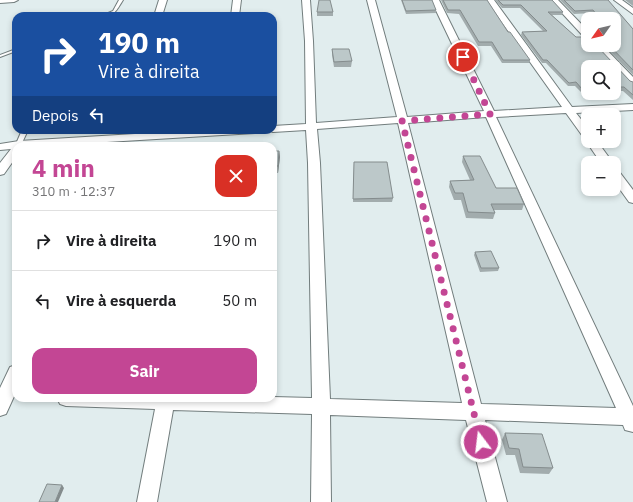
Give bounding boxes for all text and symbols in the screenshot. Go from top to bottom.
north arrow [581,12,621,52]
map controls [581,12,621,196]
text: 190 m [98,24,180,61]
icon: right [32,28,84,80]
pin [446,40,480,74]
icon: arrive [452,46,474,68]
text: Vire à direita [98,60,200,83]
button: search [581,60,621,100]
icon: left [86,104,108,126]
text: Depois [32,106,78,125]
button: + [581,108,621,148]
text: 4 min [32,152,95,184]
button: close [215,155,257,197]
button: − [581,156,621,196]
text: 310 m · 12:37 [32,183,115,200]
icon: right [32,230,54,252]
text: Vire à direita [66,231,156,250]
text: 190 m [213,231,257,250]
icon: left [32,290,54,312]
text: Vire à esquerda [66,291,176,310]
text: 50 m [222,291,257,310]
button: Sair [32,348,257,394]
position arrow [460,421,502,463]

